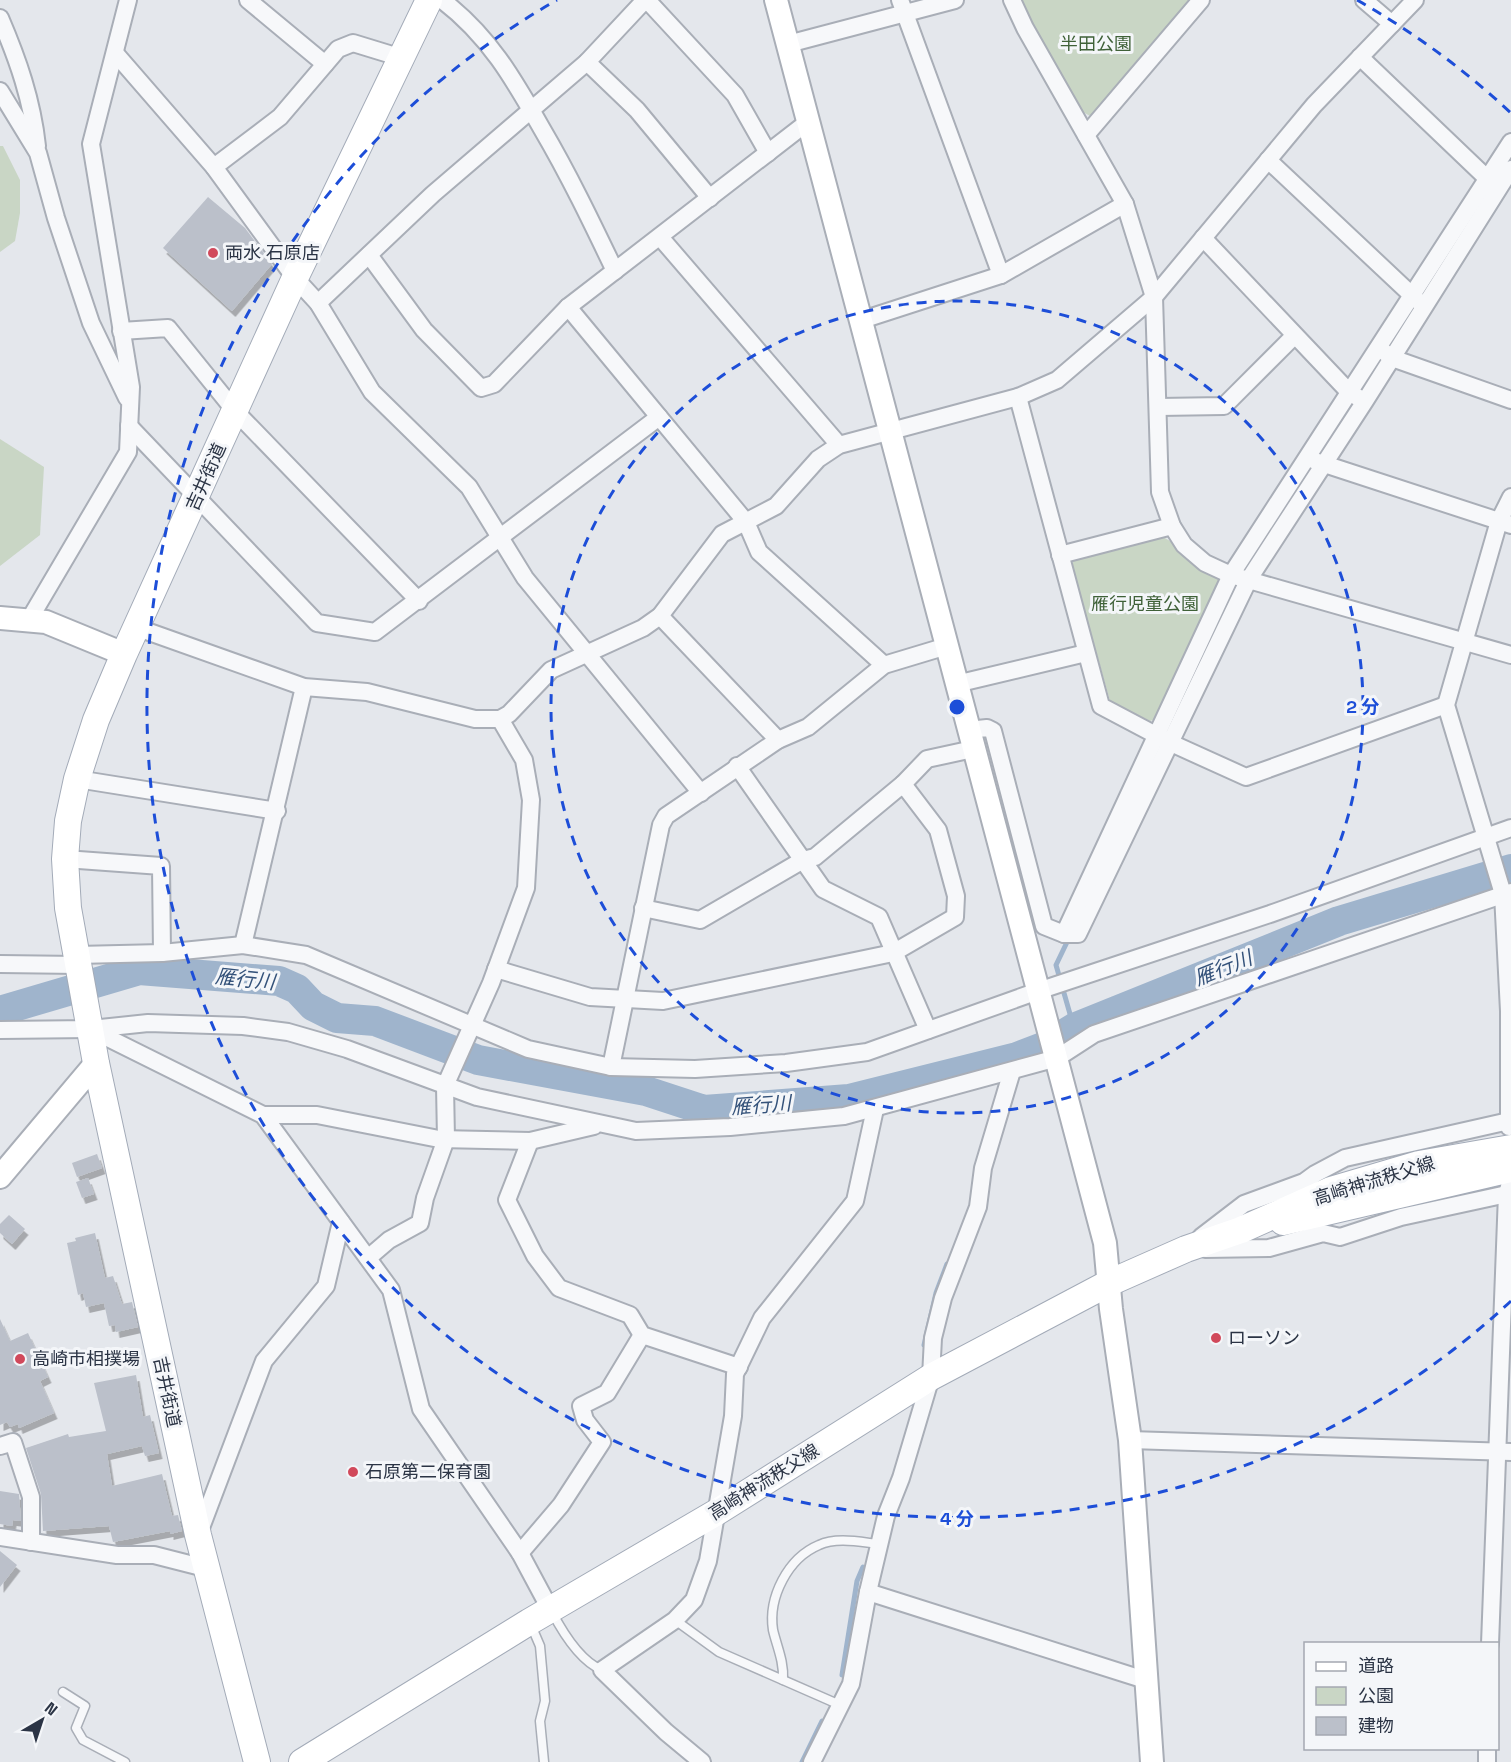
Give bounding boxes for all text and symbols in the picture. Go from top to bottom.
park label: 半田公園 [1060,32,1132,55]
place label: 両水 石原店 [225,241,320,264]
marker: 両水 石原店 [206,246,220,260]
street label: 吉井街道 [180,439,231,514]
park label: 雁行児童公園 [1091,592,1199,615]
text: 2 分 [1346,695,1380,718]
centre of rings [947,697,967,717]
water label: 雁行川 [1190,944,1258,991]
water label: 雁行川 [214,963,278,995]
water label: 雁行川 [730,1090,794,1120]
street label: 高崎神流秩父線 [1310,1151,1437,1210]
place label: ローソン [1228,1326,1300,1349]
marker: ローソン [1209,1331,1223,1345]
place label: 高崎市相撲場 [32,1347,140,1370]
marker: 高崎市相撲場 [13,1352,27,1366]
street label: 吉井街道 [149,1354,186,1430]
street label: 高崎神流秩父線 [704,1438,823,1525]
place label: 石原第二保育園 [365,1460,491,1483]
marker: 石原第二保育園 [346,1465,360,1479]
text: 4 分 [940,1507,974,1530]
legend [1304,1642,1499,1750]
text: 道路 [1358,1654,1394,1677]
text: 公園 [1358,1684,1394,1707]
north arrow [12,1690,72,1750]
text: N [40,1697,62,1720]
text: 建物 [1358,1714,1394,1737]

